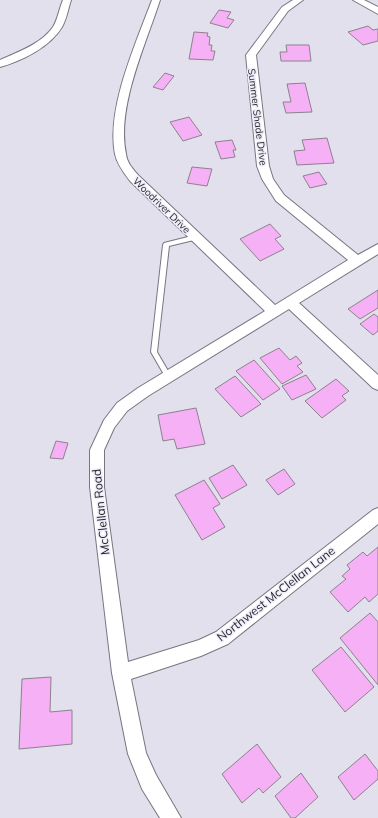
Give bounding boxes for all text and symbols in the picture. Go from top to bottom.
street label: Summer Shade Drive [245,68,270,166]
street label: Woodriver Drive [130,175,193,236]
street label: McClellan Road [89,468,112,556]
street label: Northwest McClellan Lane [214,543,338,644]

